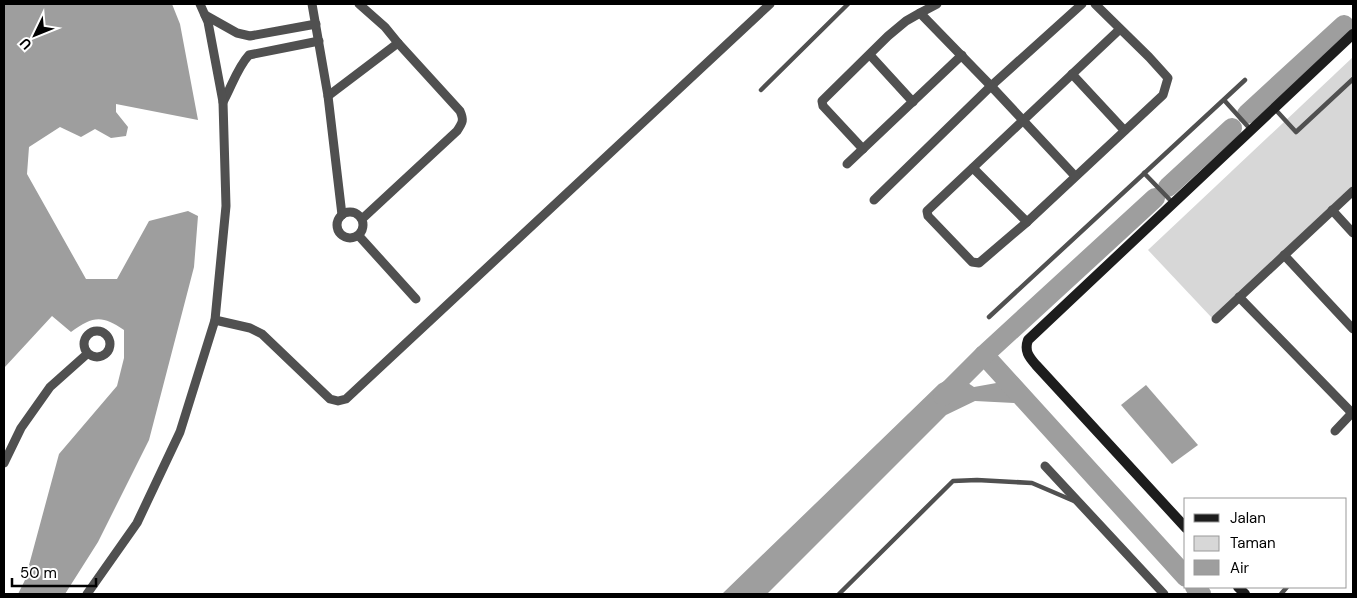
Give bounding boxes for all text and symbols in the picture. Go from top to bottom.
north arrow [10,10,60,60]
text: U [16,34,35,54]
legend [1184,498,1347,588]
text: Jalan [1230,508,1266,528]
text: Taman [1230,533,1276,553]
scale bar [12,556,96,588]
text: Air [1230,558,1250,578]
text: 50 m [20,563,57,583]

